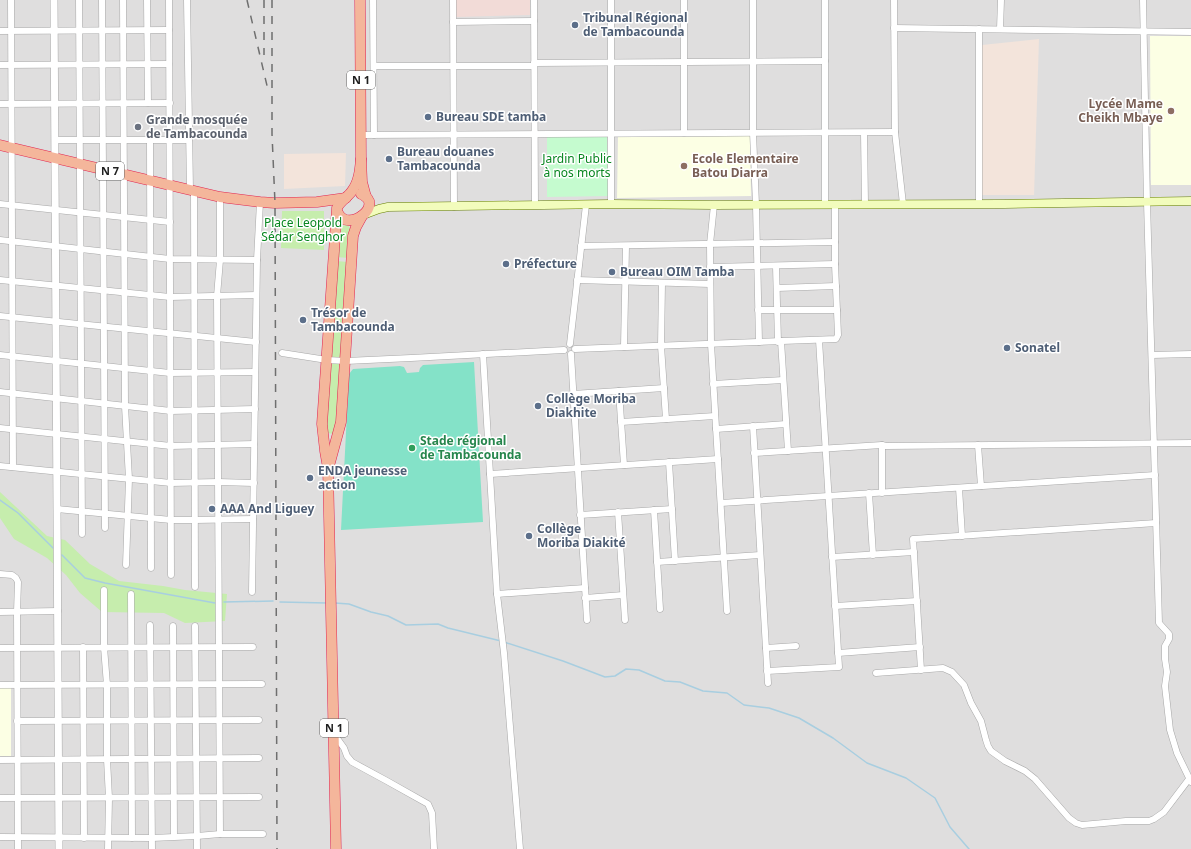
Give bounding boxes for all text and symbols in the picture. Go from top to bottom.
place label: Tribunal Régional de Tambacounda [583,9,688,40]
marker: Tribunal Régional de Tambacounda [570,20,580,30]
road number: N 1 [347,71,375,89]
place label: Lycée Mame Cheikh Mbaye [1078,95,1163,126]
marker: Lycée Mame Cheikh Mbaye [1166,106,1176,116]
place label: Bureau SDE tamba [436,108,546,125]
place label: Grande mosquée de Tambacounda [146,111,248,142]
marker: Bureau SDE tamba [423,112,433,122]
marker: Grande mosquée de Tambacounda [133,122,143,132]
place label: Bureau douanes Tambacounda [397,143,494,174]
park label: Jardin Public à nos morts [541,150,612,181]
place label: Ecole Elementaire Batou Diarra [692,150,799,181]
marker: Bureau douanes Tambacounda [384,154,394,164]
marker: Ecole Elementaire Batou Diarra [679,161,689,171]
road number: N 7 [96,162,124,180]
park label: Place Leopold Sédar Senghor [261,214,345,245]
place label: Préfecture [514,255,577,272]
marker: Préfecture [501,259,511,269]
place label: Bureau OIM Tamba [620,263,734,280]
marker: Bureau OIM Tamba [607,267,617,277]
place label: Trésor de Tambacounda [311,304,395,335]
marker: Trésor de Tambacounda [298,315,308,325]
place label: Sonatel [1015,339,1060,356]
marker: Sonatel [1002,343,1012,353]
place label: Collège Moriba Diakhite [546,390,636,421]
marker: Collège Moriba Diakhite [533,401,543,411]
place label: Stade régional de Tambacounda [420,432,522,463]
marker: Stade régional de Tambacounda [407,443,417,453]
place label: ENDA jeunesse action [318,462,407,493]
marker: ENDA jeunesse action [305,473,315,483]
place label: AAA And Liguey [220,500,314,517]
marker: AAA And Liguey [207,504,217,514]
place label: Collège Moriba Diakité [537,520,626,551]
marker: Collège Moriba Diakité [524,531,534,541]
road number: N 1 [320,719,348,737]

